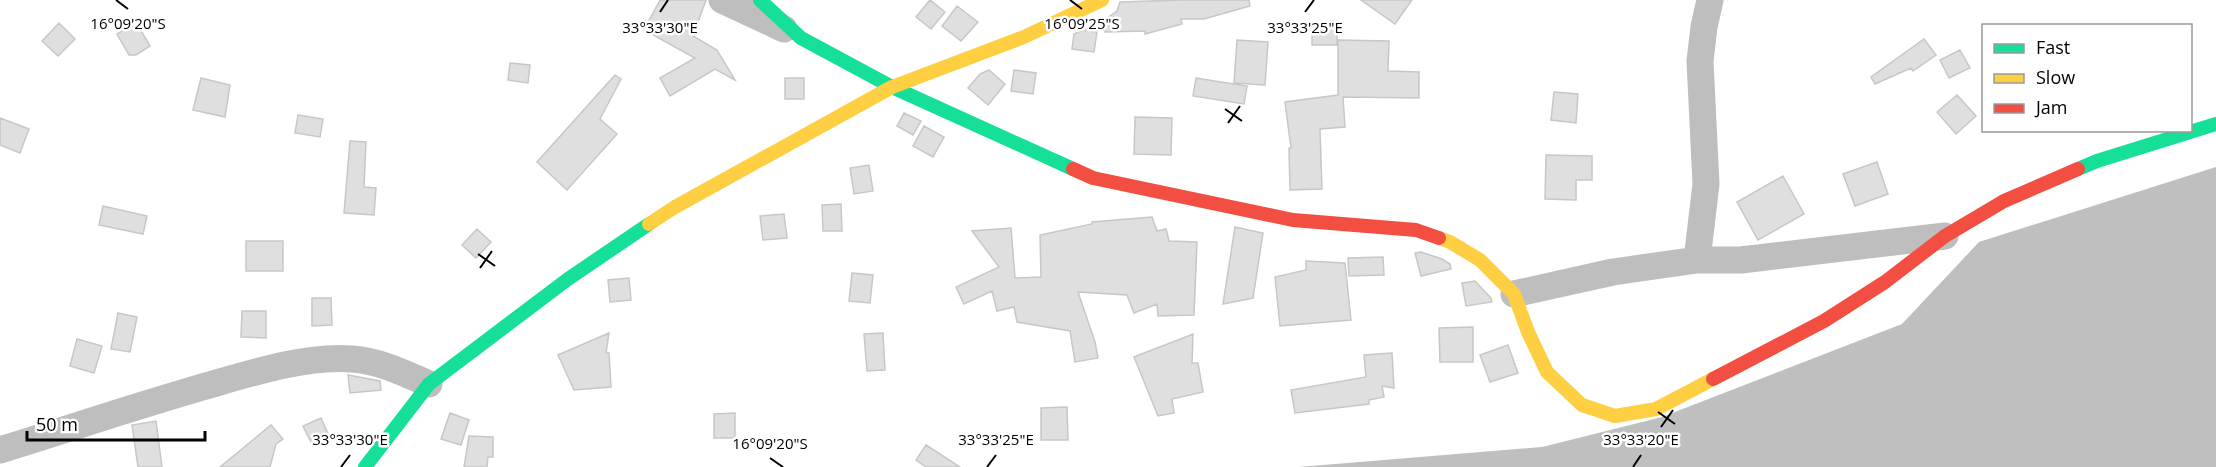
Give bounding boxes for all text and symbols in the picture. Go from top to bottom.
text: 16°09'20"S [90,13,166,33]
text: 16°09'25"S [1044,13,1120,33]
text: 33°33'30"E [622,17,698,37]
text: 33°33'25"E [1267,17,1343,37]
legend [1982,24,2192,132]
text: Fast [2036,35,2070,59]
text: Slow [2036,65,2075,89]
text: Jam [2034,95,2068,119]
scale bar [27,404,206,442]
text: 50 m [36,412,78,436]
text: 33°33'30"E [312,429,388,449]
text: 33°33'25"E [958,429,1034,449]
text: 33°33'20"E [1603,429,1679,449]
text: 16°09'20"S [732,433,808,453]

